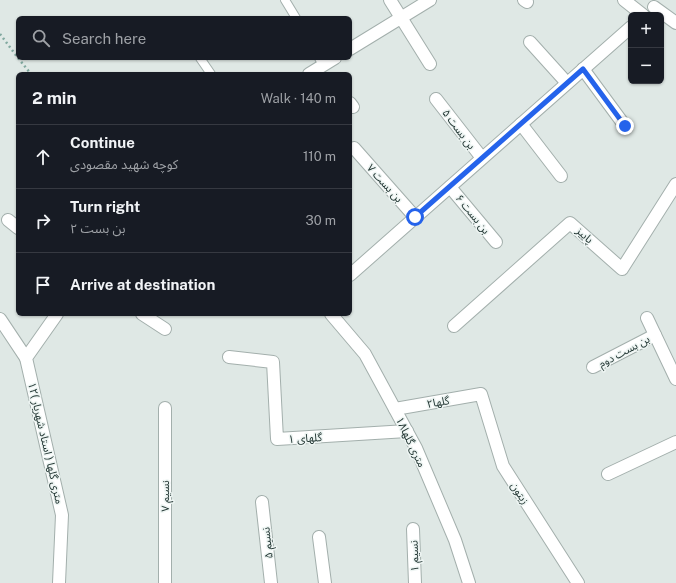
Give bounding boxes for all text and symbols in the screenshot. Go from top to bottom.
map controls [628,12,664,84]
button: + [628,12,664,48]
search box [16,16,352,60]
icon: search [30,27,52,49]
text: Search here [62,30,146,47]
button: − [628,48,664,84]
text: 2 min [32,88,77,108]
text: Walk · 140 m [261,91,336,106]
street label: بن بست ۵ [439,107,478,152]
route end [616,117,634,135]
text: Continue [70,134,135,151]
icon: ahead [32,146,54,168]
text: 110 m [303,149,336,164]
text: کوچه شهید مقصودی [70,157,178,172]
street label: بن بست ۷ [364,162,405,205]
street label: بن بست ۶ [453,192,492,237]
text: Turn right [70,198,140,215]
route start [406,208,424,226]
icon: right [32,210,54,232]
text: 30 m [306,213,336,228]
text: بن بست ۲ [70,221,126,236]
street label: پاییز [572,224,596,247]
icon: arrive [32,274,54,296]
text: Arrive at destination [70,276,215,293]
street label: بن بست دوم [596,333,653,371]
street label: ۱۲متری گلها ( استاد شهریار ) [25,381,66,505]
street label: گلها۲ [426,394,451,410]
street label: ۱۸متری گلها [393,415,428,470]
street label: گلهای ۱ [288,431,323,446]
street label: نسیم ۷ [159,480,174,512]
street label: زیتون [508,480,532,507]
street label: نسیم ۵ [259,526,278,559]
street label: نسیم ۱ [407,540,424,572]

